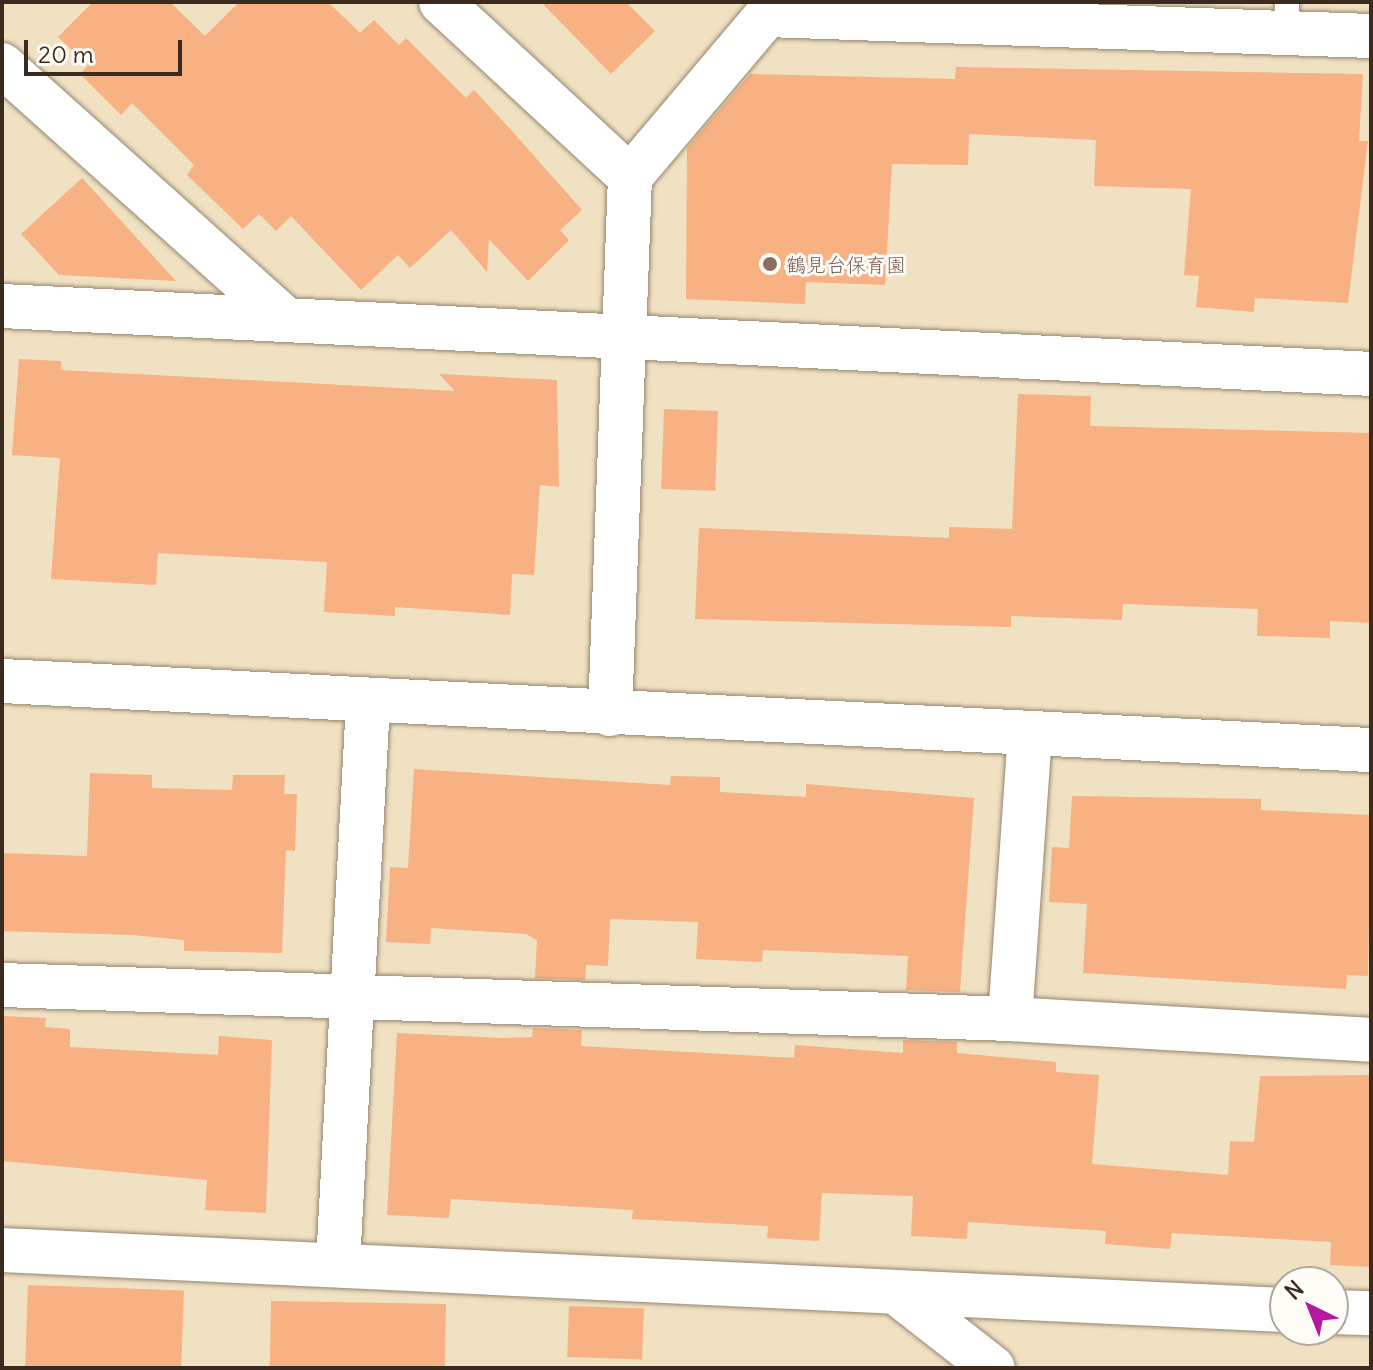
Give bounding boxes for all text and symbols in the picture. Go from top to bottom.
scale bar [28,24,186,74]
text: 20 m [38,39,94,69]
place label: 鶴見台保育園 [786,252,906,276]
marker: 鶴見台保育園 [761,255,779,273]
north arrow [1269,1266,1349,1346]
text: N [1279,1274,1309,1305]

